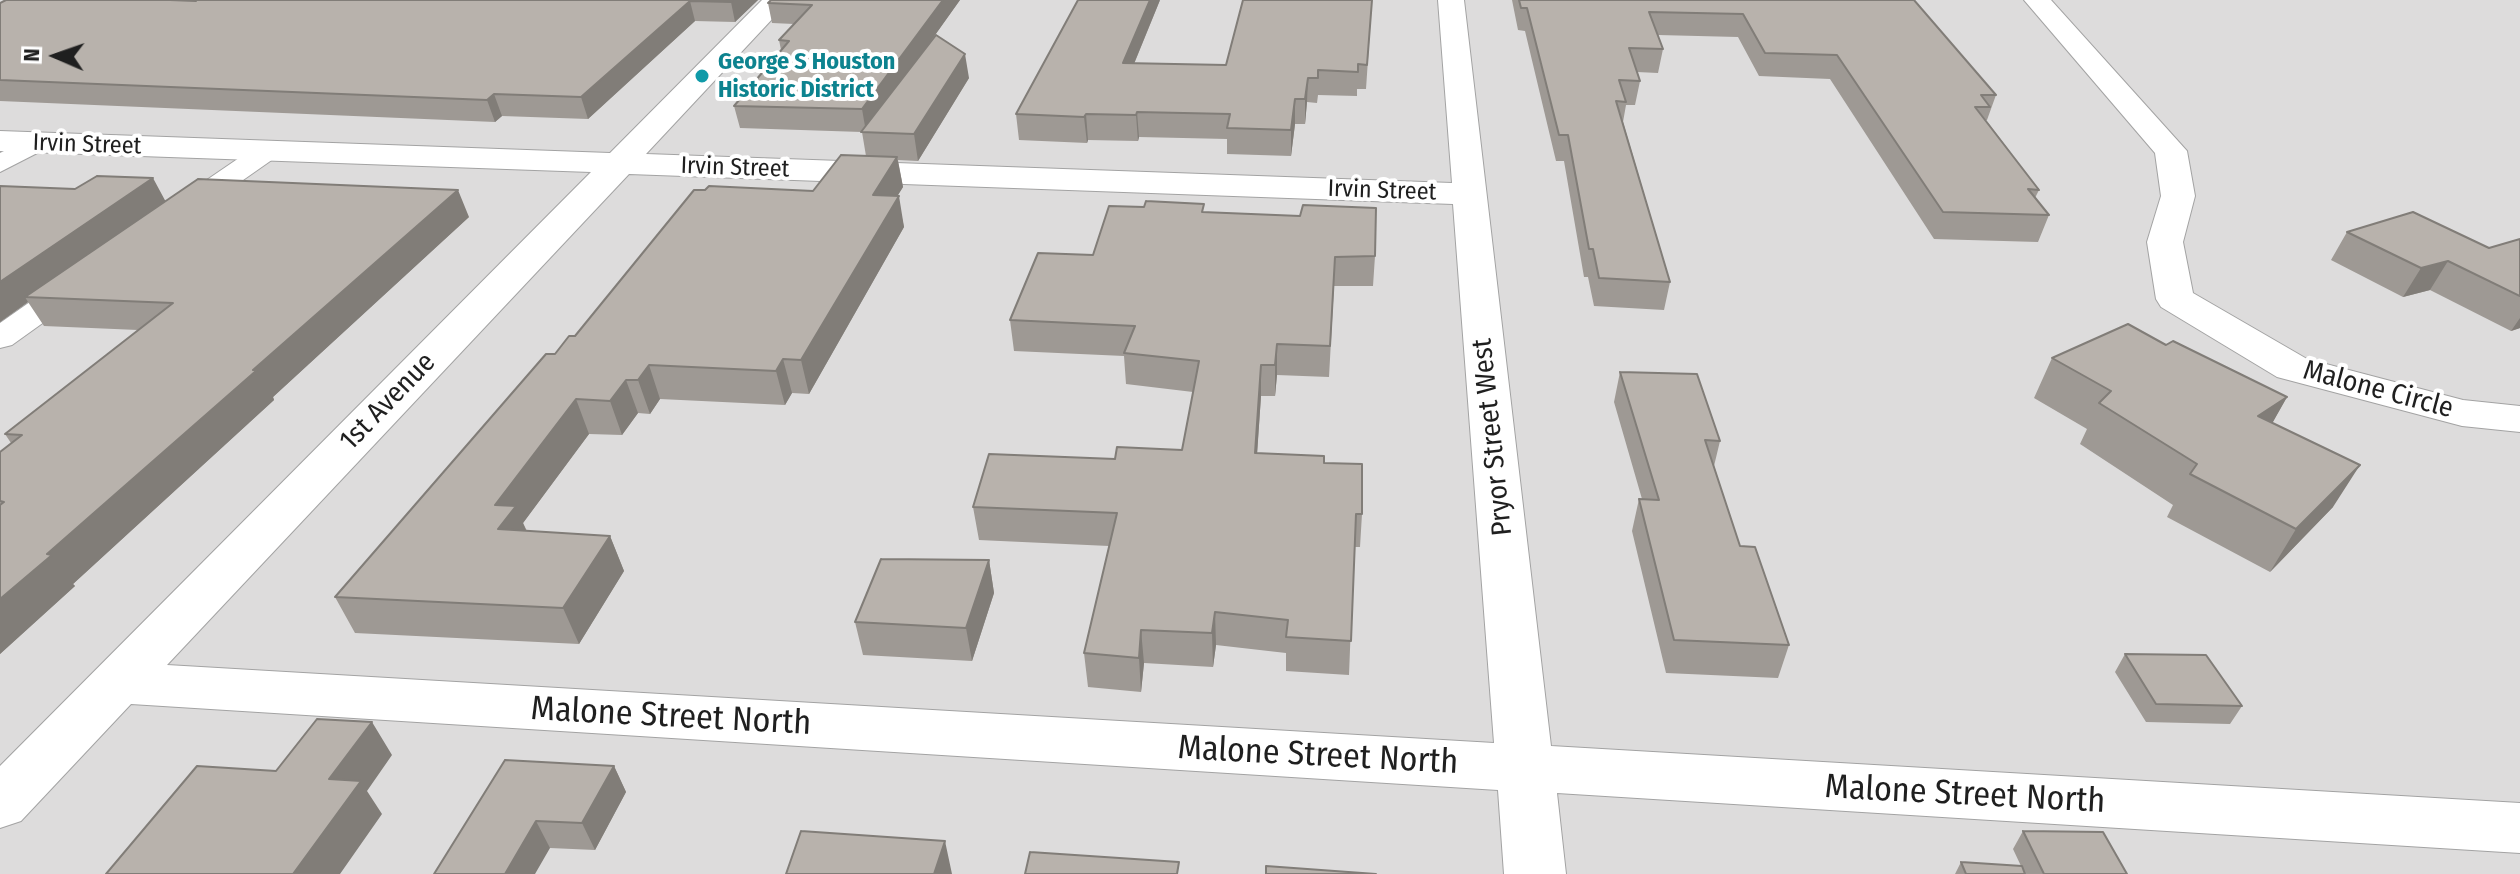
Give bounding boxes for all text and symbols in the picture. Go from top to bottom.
north arrow [16,16,96,96]
text: N [18,48,45,62]
place label: George S Houston Historic District [718,48,895,104]
marker: George S Houston Historic District [693,67,711,85]
street label: Irvin Street [32,129,142,161]
street label: Irvin Street [680,152,790,184]
street label: Irvin Street [1327,175,1437,207]
street label: Pryor Street West [1466,337,1520,537]
street label: 1st Avenue [333,346,443,458]
street label: Malone Circle [2299,354,2457,426]
street label: Malone Street North [530,689,812,745]
street label: Malone Street North [1177,728,1459,784]
street label: Malone Street North [1824,767,2106,823]

